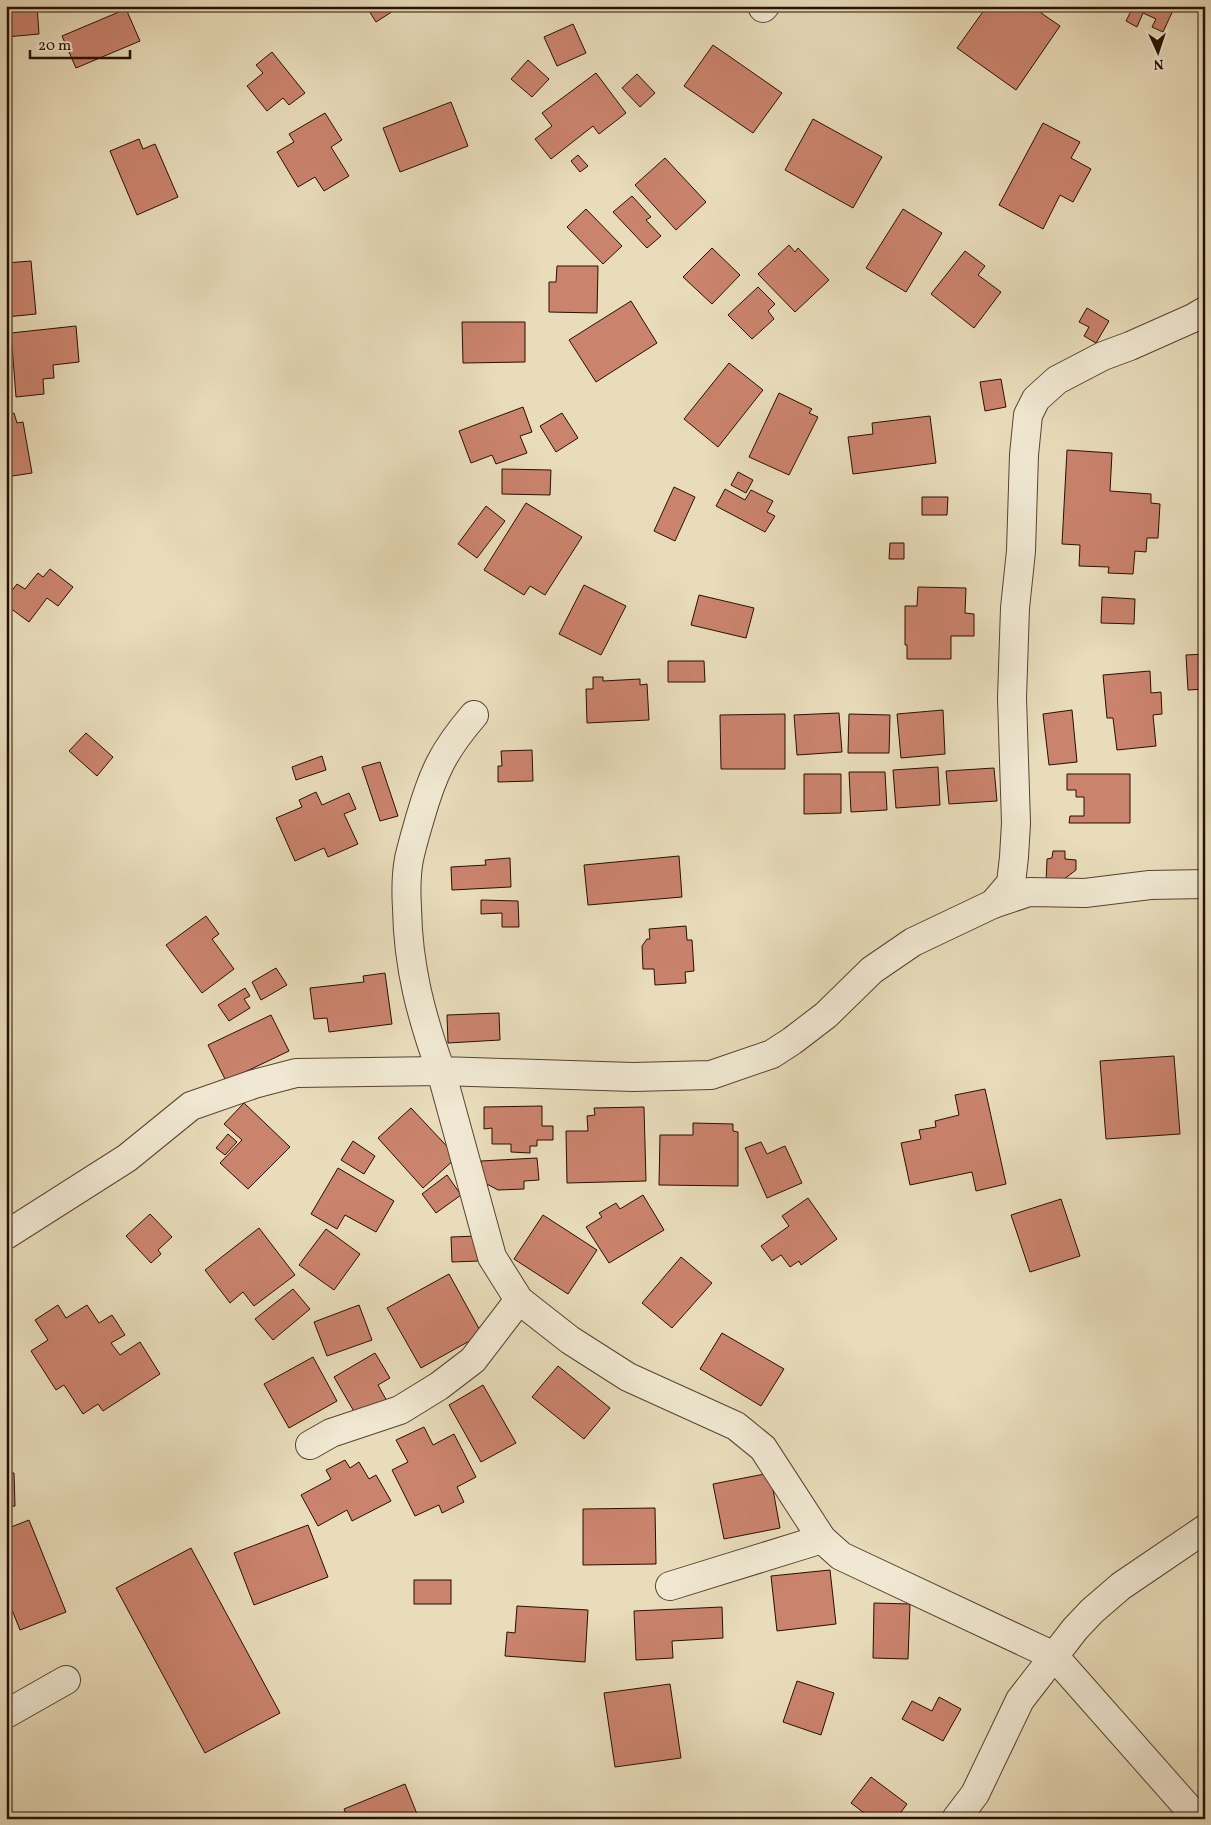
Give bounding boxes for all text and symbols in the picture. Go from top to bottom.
scale bar [30,28,130,60]
north arrow [1134,28,1184,78]
text: 20 m [38,36,71,57]
text: N [1153,54,1164,73]

